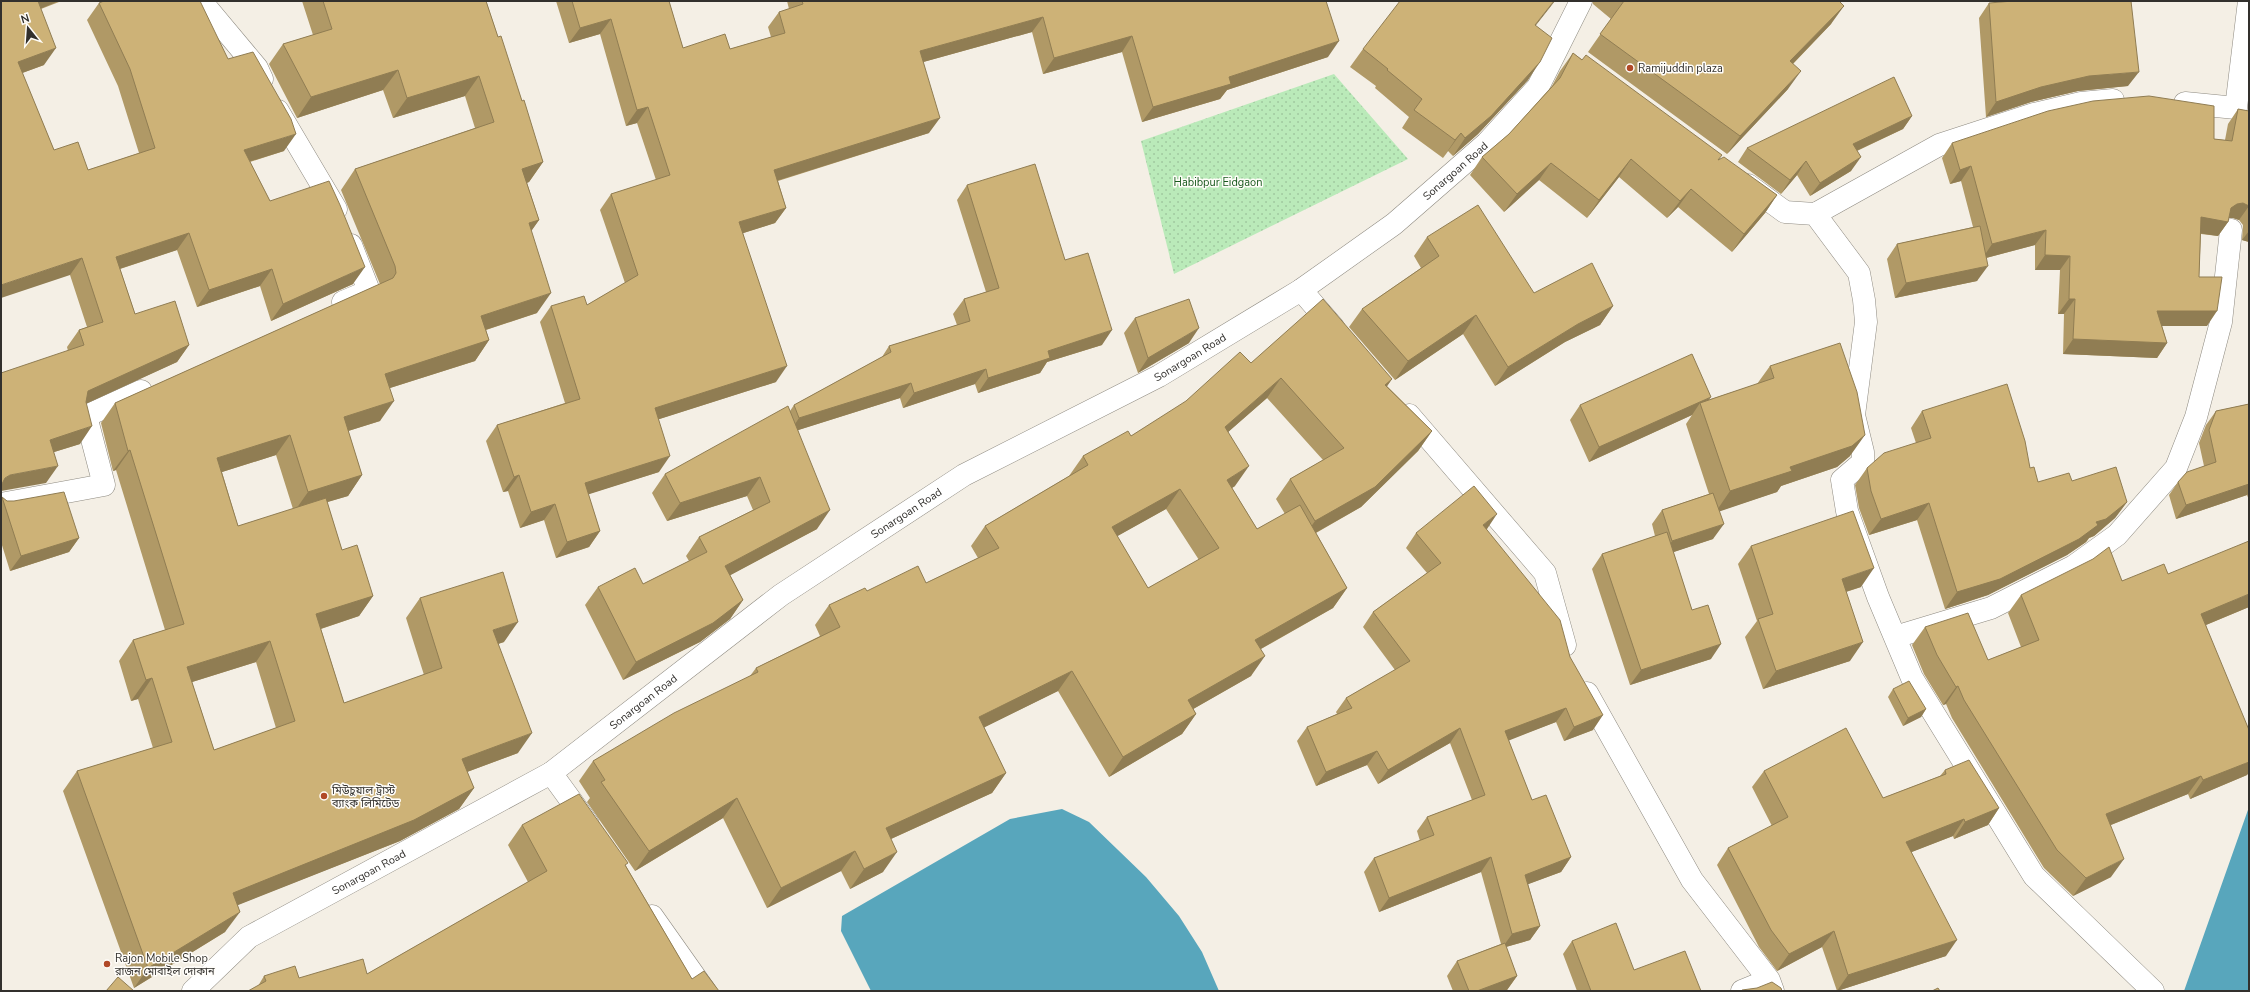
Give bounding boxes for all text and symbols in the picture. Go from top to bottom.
north arrow [8,8,48,48]
text: N [19,11,31,27]
place label: Ramijuddin plaza [1638,61,1723,76]
marker: Ramijuddin plaza [1625,63,1635,73]
street label: Sonargoan Road [1419,138,1491,203]
park label: Habibpur Eidgaon [1174,175,1262,190]
street label: Sonargoan Road [1151,330,1229,385]
street label: Sonargoan Road [868,484,945,542]
street label: Sonargoan Road [606,671,680,733]
place label: মিউচুয়াল ট্রাস্ট ব্যাংক লিমিটেড [331,783,400,811]
marker: মিউচুয়াল ট্রাস্ট ব্যাংক লিমিটেড [319,791,329,801]
street label: Sonargoan Road [329,846,408,898]
place label: Rajon Mobile Shop রাজন মোবাইল দোকান [114,951,215,979]
marker: Rajon Mobile Shop রাজন মোবাইল দোকান [102,959,112,969]

